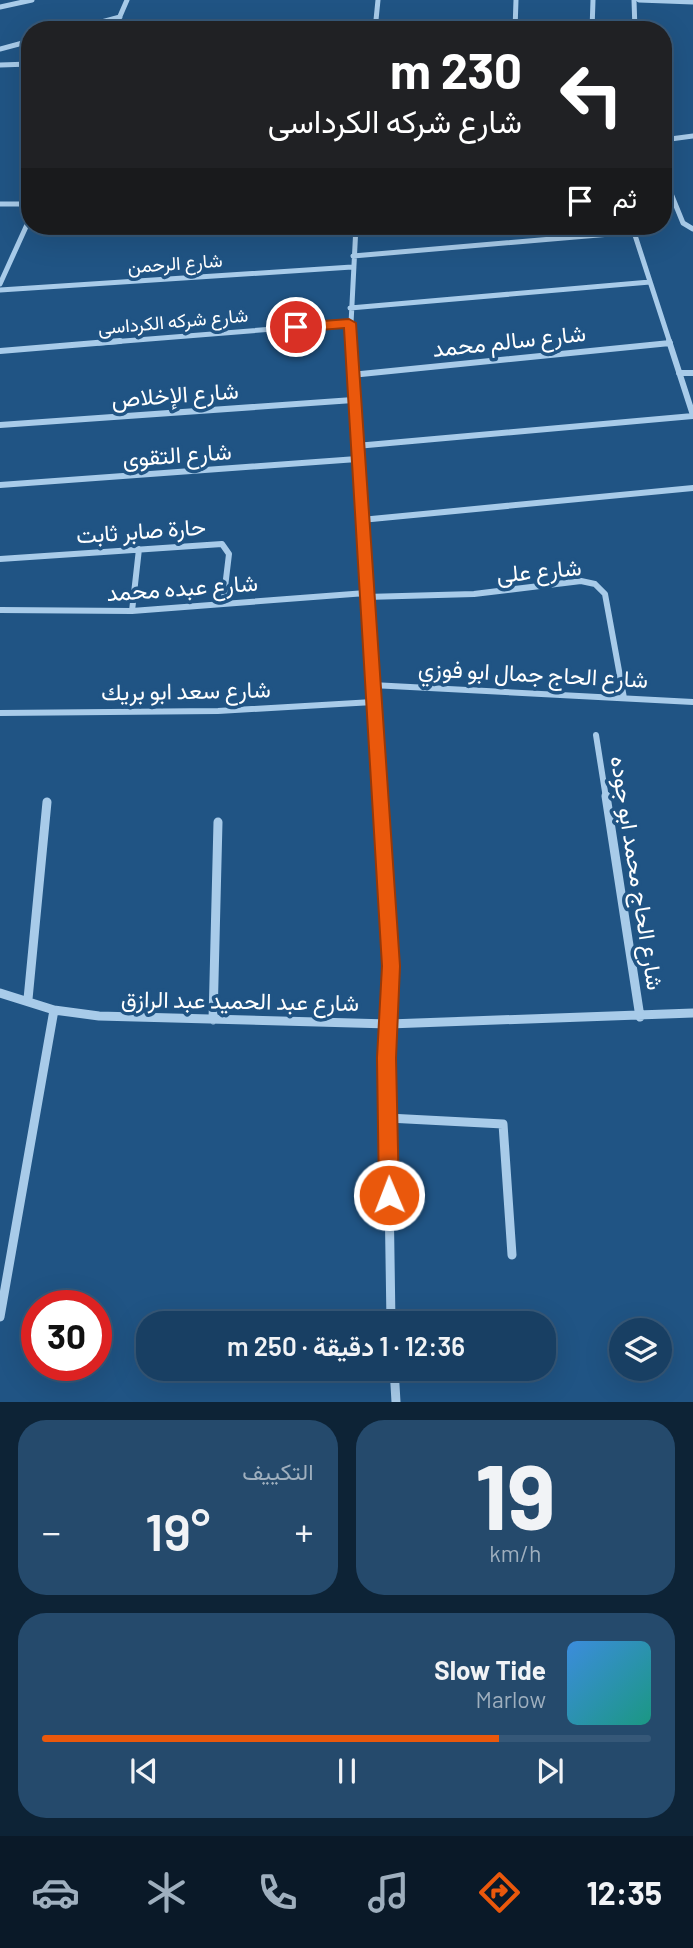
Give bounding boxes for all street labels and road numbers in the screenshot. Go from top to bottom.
street label: شارع الرحمن [127,248,223,279]
street label: شارع شركه الكرداسى [97,302,249,341]
street label: شارع سالم محمد [431,318,587,365]
street label: شارع الإخلاص [110,376,240,415]
street label: شارع التقوى [121,436,233,475]
street label: حارة صابر ثابت [75,511,207,551]
street label: شارع على [495,552,583,591]
street label: شارع عبده محمد [105,568,259,609]
street label: شارع الحاج جمال ابو فوزي [417,653,649,699]
street label: شارع سعد ابو بريك [101,675,271,708]
street label: شارع الحاج محمد ابو جوده [603,754,670,992]
street label: شارع عبد الحميد عبد الرازق [121,984,359,1019]

